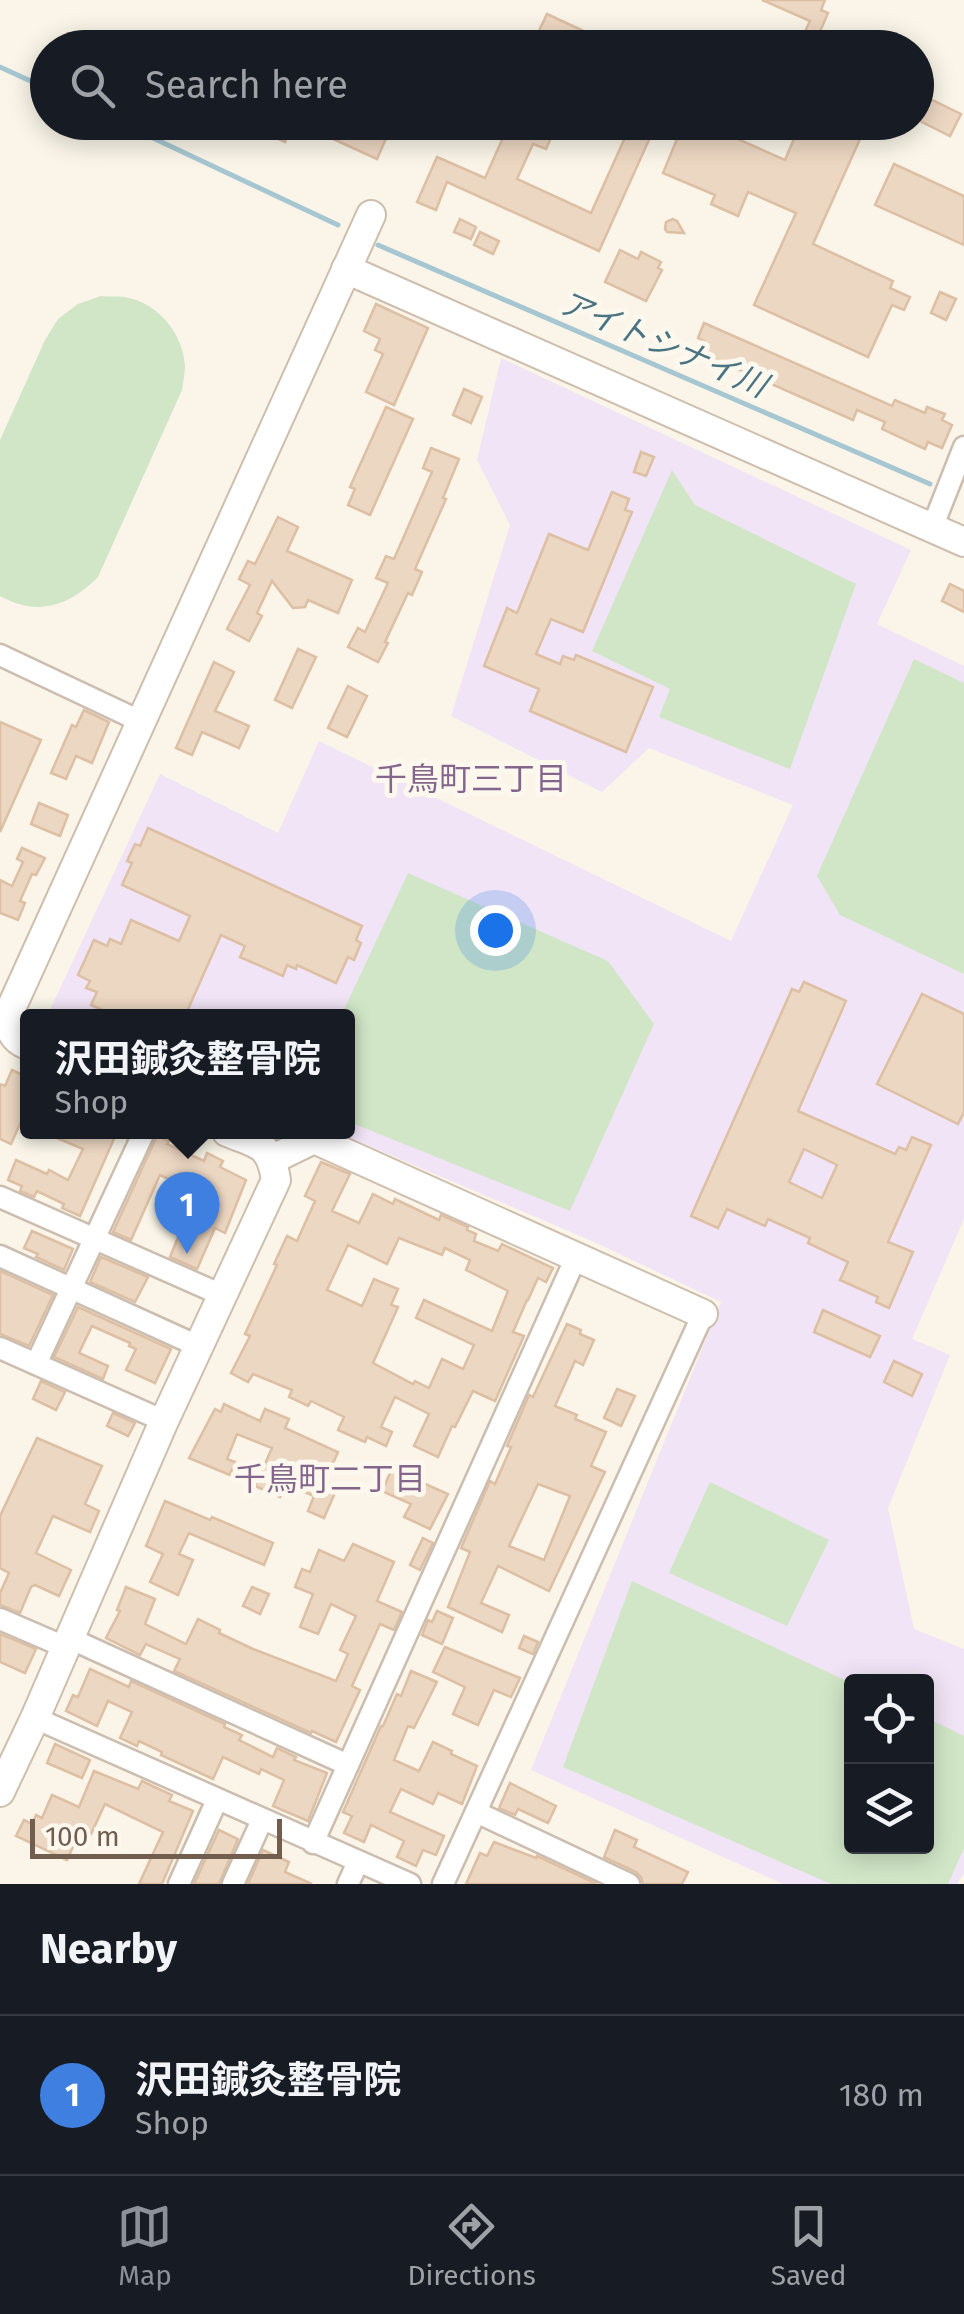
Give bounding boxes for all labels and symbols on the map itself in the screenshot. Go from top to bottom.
water label: アイトシナイ川 [553,283,776,406]
district label: 千鳥町三丁目 [375,760,567,798]
your location [470,905,521,956]
pin: 1 [154,1172,220,1254]
district label: 千鳥町二丁目 [234,1460,426,1498]
scale bar [30,1814,282,1858]

